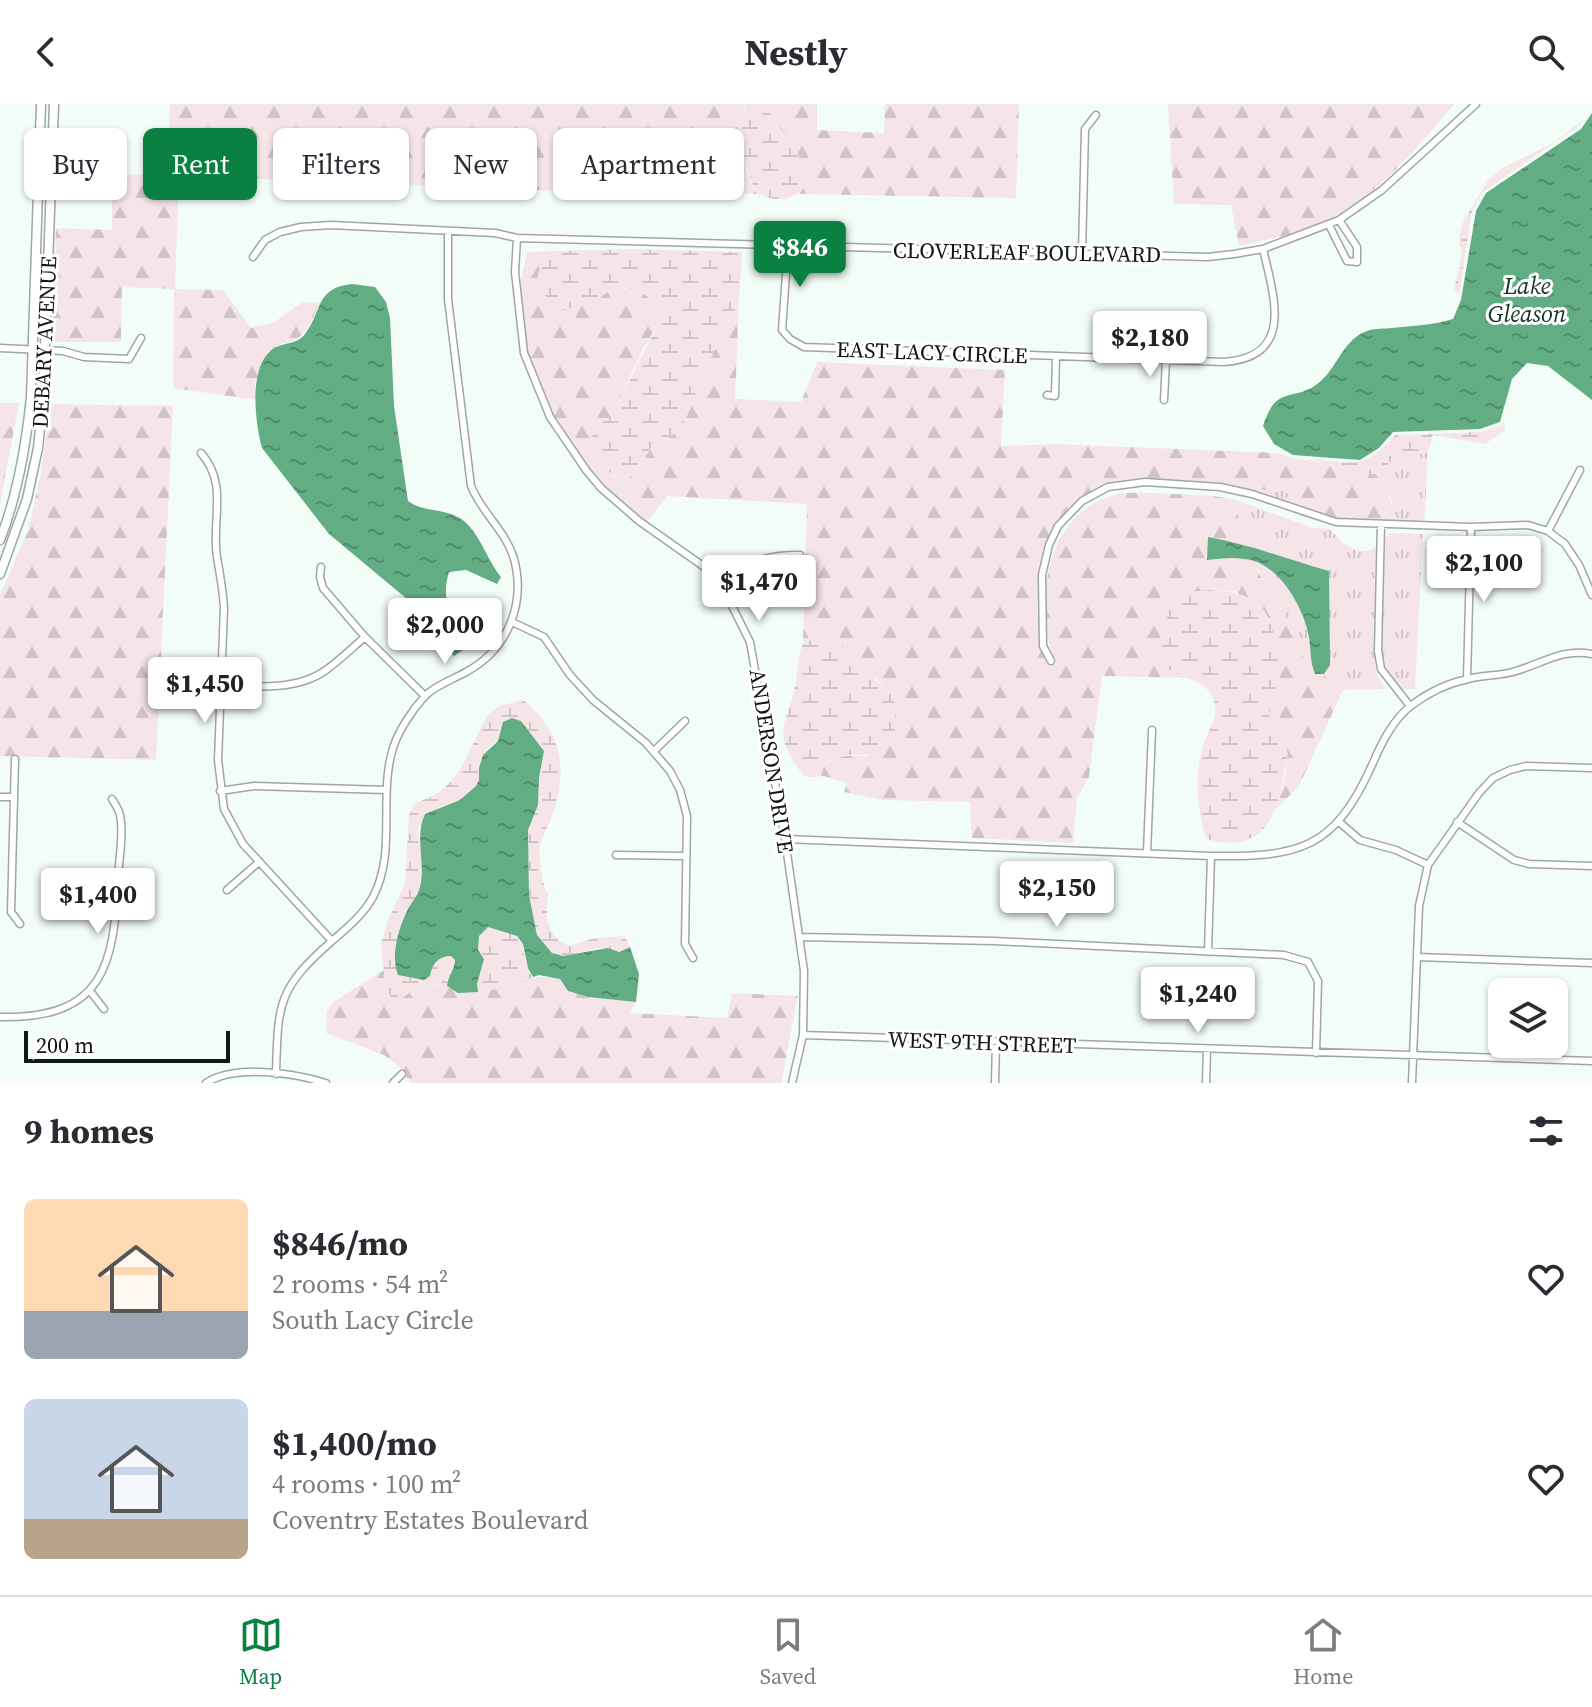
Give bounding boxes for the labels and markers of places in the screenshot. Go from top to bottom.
pin: $846 [753,221,847,289]
pin: $2,180 [1085,311,1215,379]
pin: $2,100 [1419,536,1549,604]
pin: $1,470 [694,555,824,623]
pin: $2,000 [380,598,510,666]
pin: $1,450 [140,657,270,725]
pin: $2,150 [992,861,1122,929]
pin: $1,400 [33,868,163,936]
pin: $1,240 [1133,967,1263,1035]

